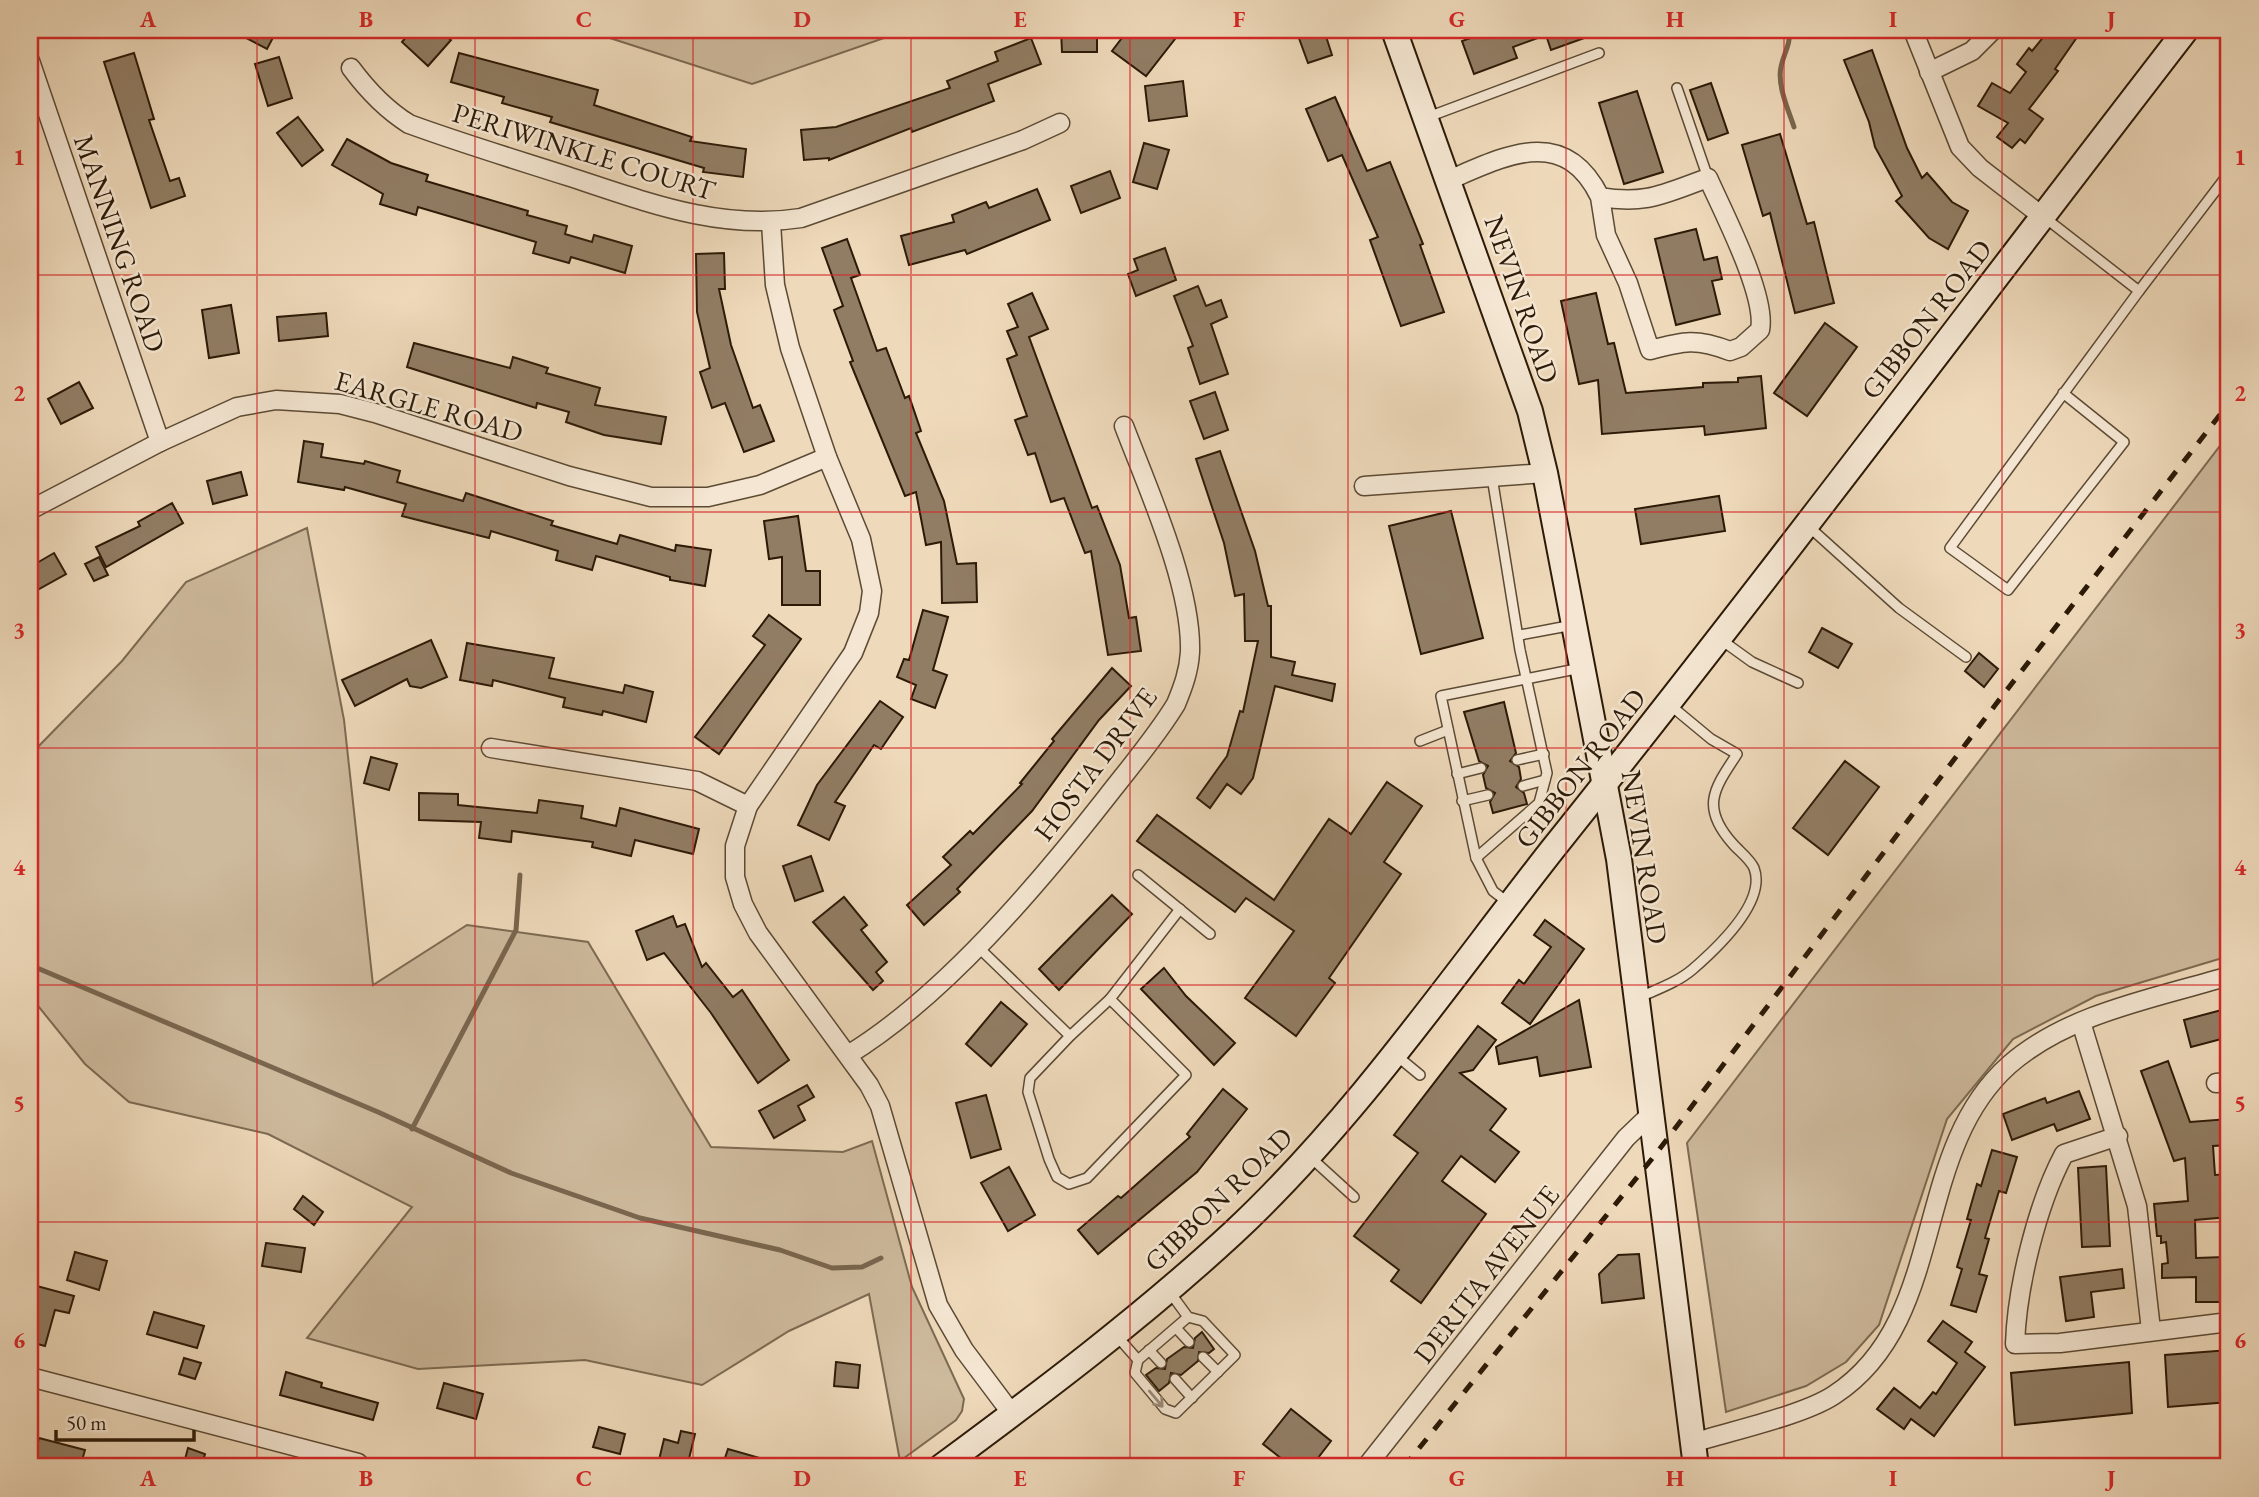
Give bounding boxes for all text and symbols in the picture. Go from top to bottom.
text: A [139,4,157,34]
text: B [359,4,373,34]
text: C [576,4,592,34]
text: D [793,4,811,34]
text: E [1013,4,1027,34]
text: F [1233,4,1246,34]
text: G [1449,4,1465,34]
text: H [1666,4,1684,34]
text: I [1889,4,1897,34]
text: J [2105,4,2116,34]
street label: PERIWINKLE COURT [448,94,720,208]
street label: MANNING ROAD [66,130,174,356]
text: 1 [13,142,25,172]
text: 1 [2234,142,2246,172]
street label: NEVIN ROAD [1476,210,1568,388]
street label: GIBBON ROAD [1852,232,2000,406]
street label: EARGLE ROAD [331,362,527,450]
text: 2 [13,378,25,408]
text: 2 [2234,378,2246,408]
text: 3 [13,615,25,645]
text: 3 [2234,615,2246,645]
street label: HOSTA DRIVE [1025,680,1165,848]
street label: GIBBON ROAD [1506,681,1654,855]
street label: NEVIN ROAD [1614,768,1676,946]
text: 4 [13,852,26,882]
text: 4 [2234,852,2247,882]
text: 5 [13,1088,25,1118]
text: 5 [2234,1088,2246,1118]
street label: GIBBON ROAD [1136,1119,1300,1279]
street label: DERITA AVENUE [1405,1177,1567,1370]
text: 6 [13,1325,25,1355]
text: 6 [2234,1325,2246,1355]
one-way arrow [1148,1389,1164,1407]
scale bar [56,1399,194,1443]
text: 50 m [66,1409,107,1436]
text: A [139,1463,157,1493]
text: B [359,1463,373,1493]
text: C [576,1463,592,1493]
text: D [793,1463,811,1493]
text: E [1013,1463,1027,1493]
text: F [1233,1463,1246,1493]
text: G [1449,1463,1465,1493]
text: H [1666,1463,1684,1493]
text: I [1889,1463,1897,1493]
text: J [2105,1463,2116,1493]

